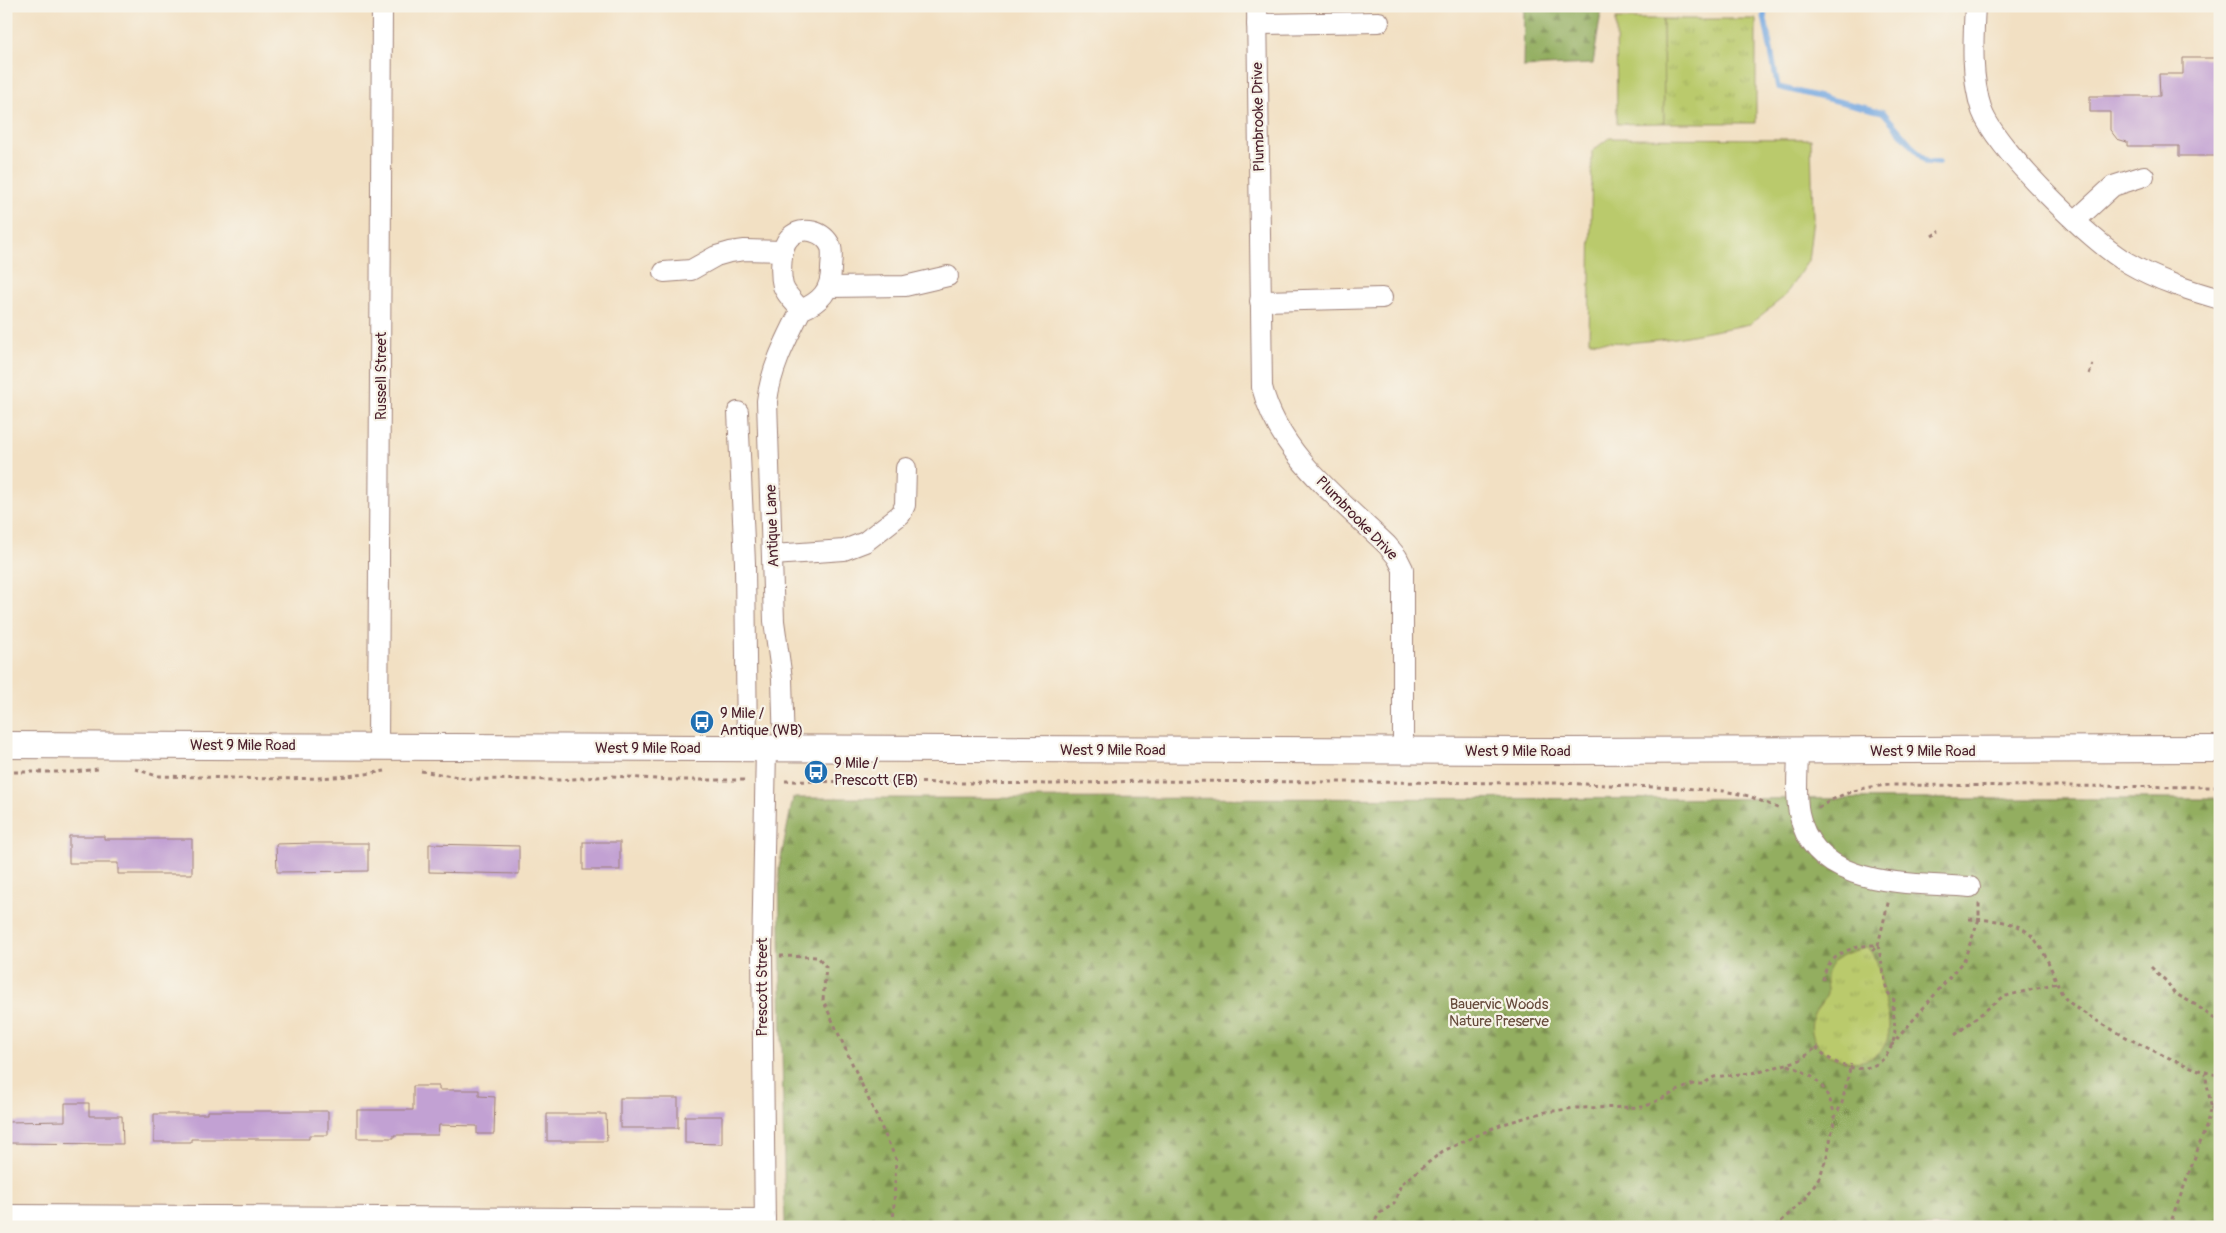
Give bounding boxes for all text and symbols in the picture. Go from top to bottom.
street label: Plumbrooke Drive [1248,61,1269,172]
street label: Russell Street [372,331,391,420]
street label: Plumbrooke Drive [1312,472,1402,565]
street label: Antique Lane [762,484,783,568]
place label: 9 Mile / Antique (WB) [720,704,803,740]
bus stop icon: 9 Mile / Antique (WB) [689,709,715,735]
street label: West 9 Mile Road [190,736,296,755]
street label: West 9 Mile Road [595,739,701,758]
street label: West 9 Mile Road [1060,741,1166,760]
street label: West 9 Mile Road [1465,742,1571,761]
street label: West 9 Mile Road [1870,742,1976,761]
place label: 9 Mile / Prescott (EB) [834,754,919,790]
bus stop icon: 9 Mile / Prescott (EB) [803,759,829,785]
street label: Prescott Street [753,937,772,1036]
park label: Bauervic Woods Nature Preserve [1449,995,1550,1031]

